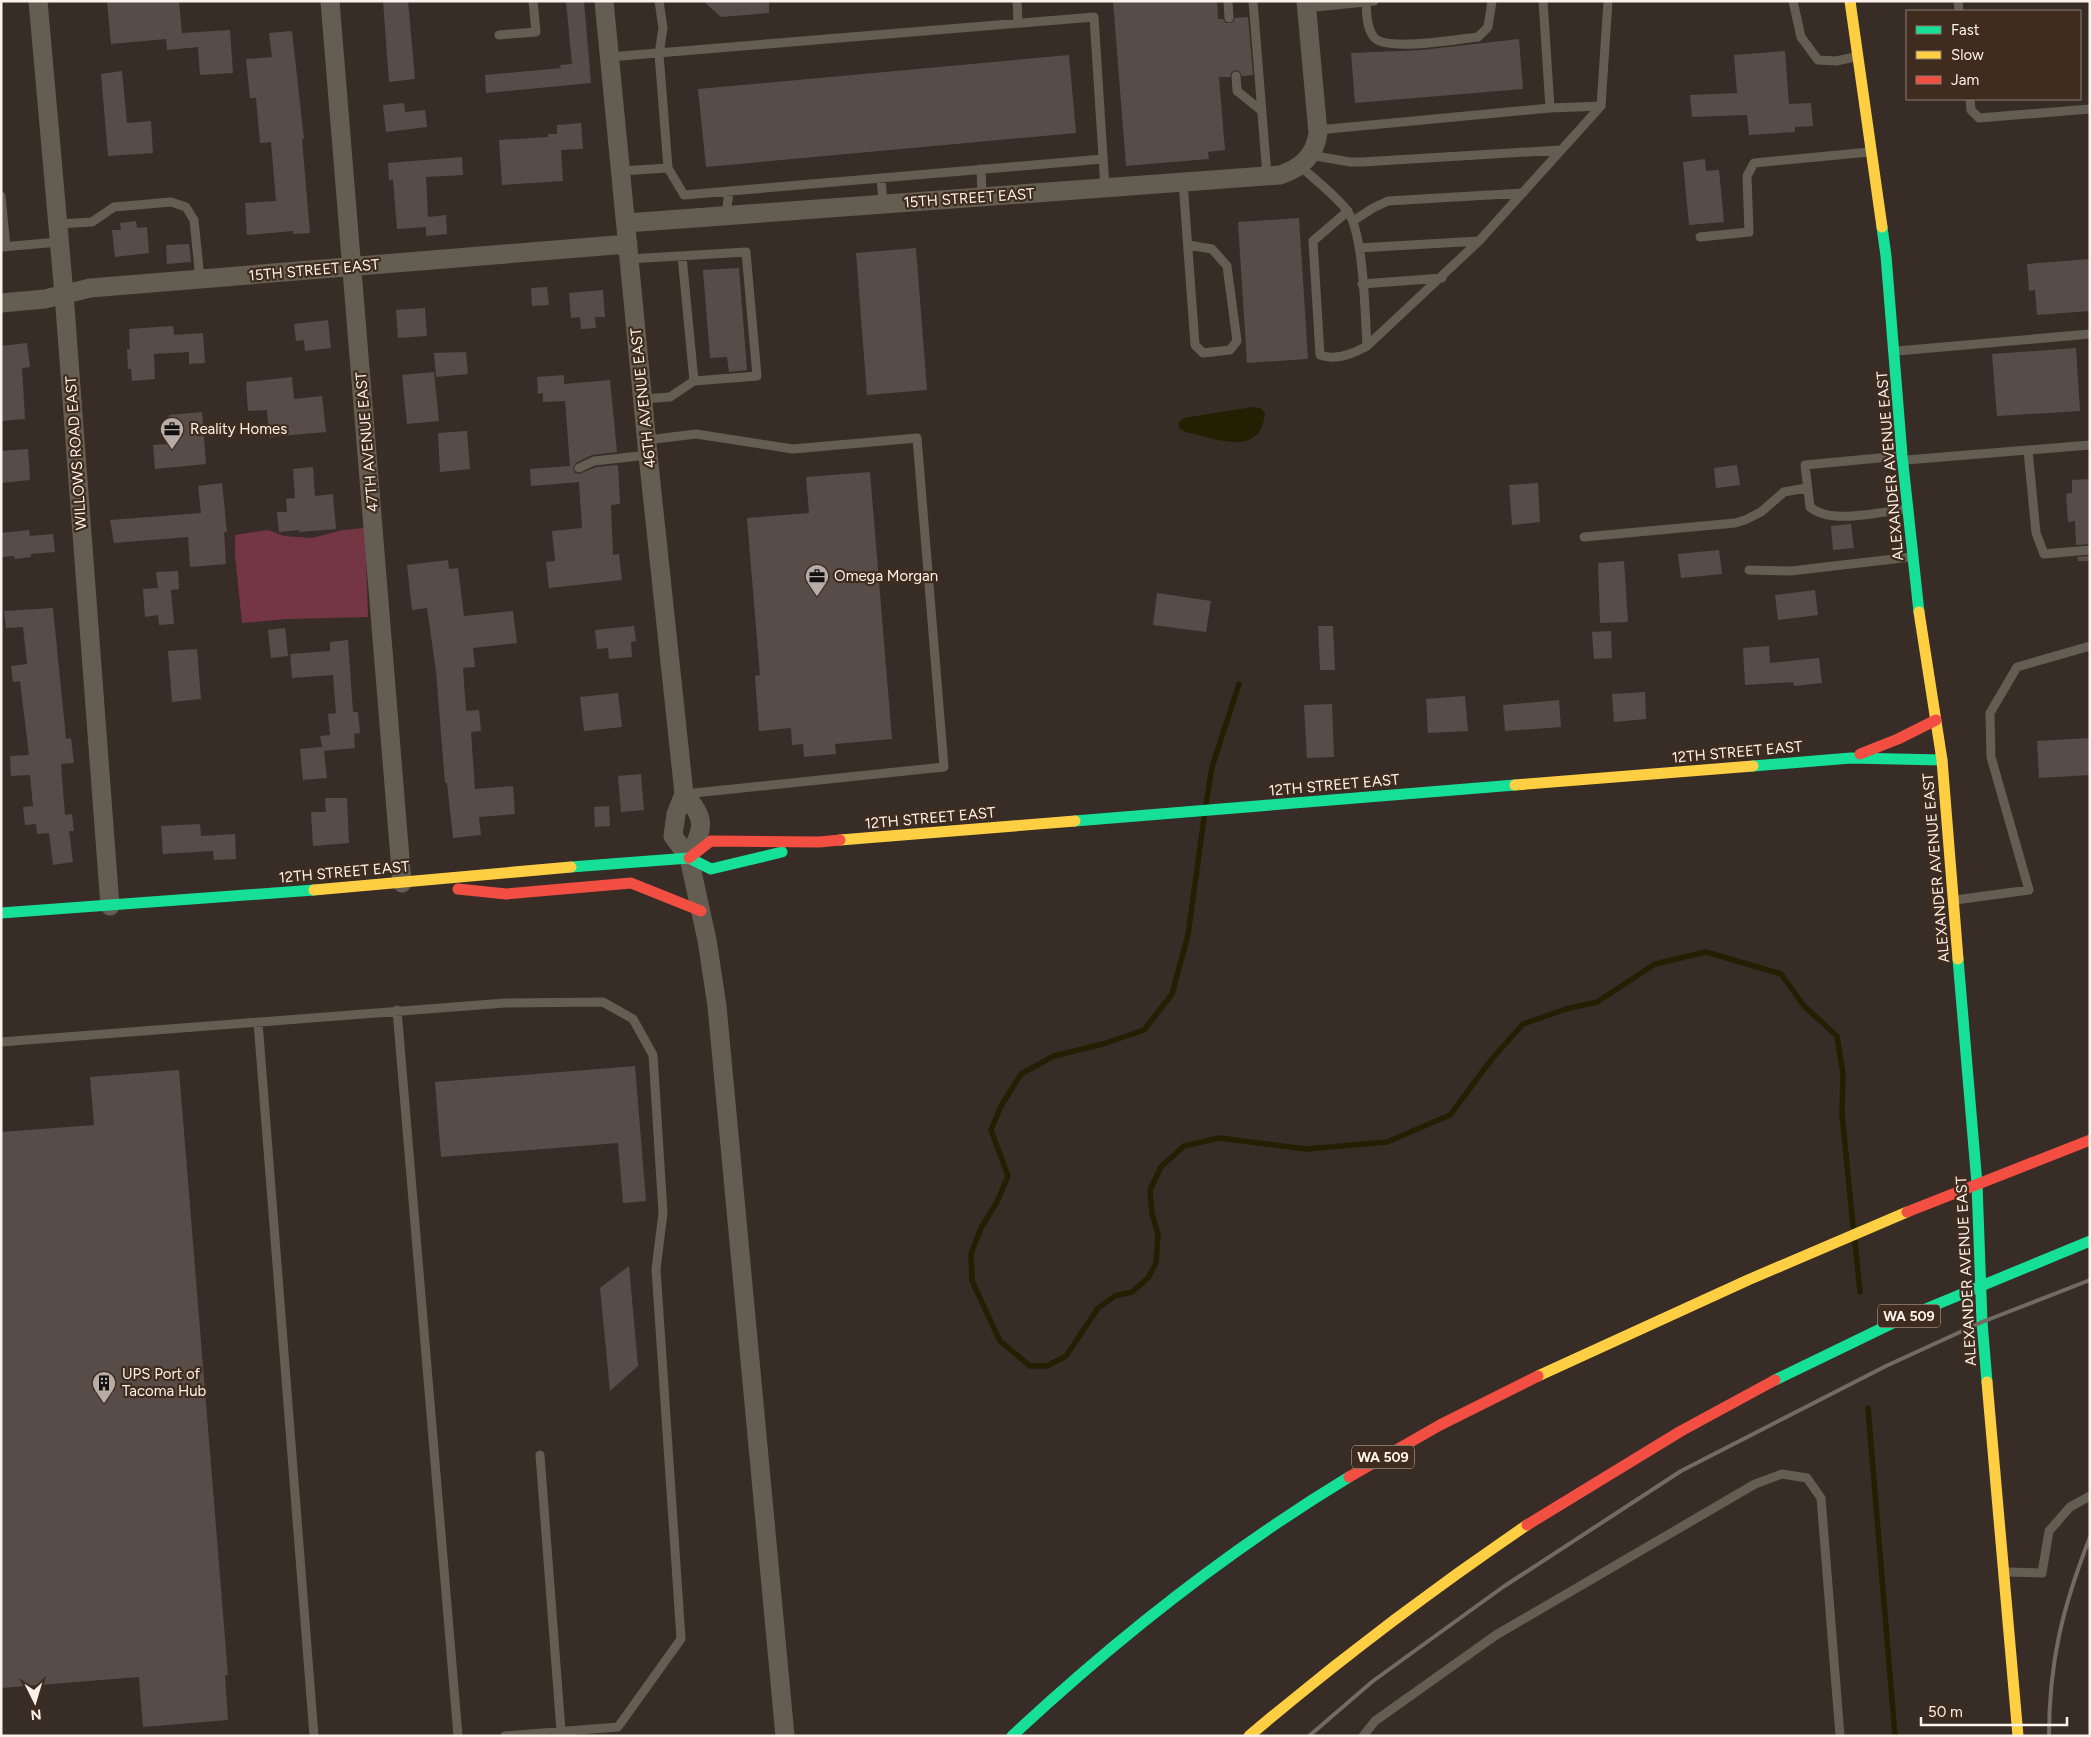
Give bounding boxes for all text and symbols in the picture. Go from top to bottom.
legend [1906,10,2081,100]
text: Fast [1951,21,1980,39]
text: Slow [1951,46,1984,64]
text: Jam [1951,71,1979,89]
street label: 15TH STREET EAST [903,184,1036,212]
street label: 15TH STREET EAST [248,255,381,285]
street label: 46TH AVENUE EAST [627,326,659,469]
street label: 47TH AVENUE EAST [352,370,382,513]
street label: ALEXANDER AVENUE EAST [1873,370,1907,562]
street label: WILLOWS ROAD EAST [62,375,90,531]
office icon: Reality Homes [159,416,185,450]
place label: Reality Homes [190,420,287,438]
office icon: Omega Morgan [804,563,830,597]
place label: Omega Morgan [834,567,938,585]
street label: 12TH STREET EAST [1671,737,1804,767]
street label: 12TH STREET EAST [1268,770,1401,800]
street label: ALEXANDER AVENUE EAST [1919,772,1953,964]
street label: 12TH STREET EAST [864,803,997,833]
street label: 12TH STREET EAST [278,857,411,887]
street label: ALEXANDER AVENUE EAST [1952,1175,1980,1366]
road number: WA 509 [1878,1304,1940,1328]
place label: UPS Port of Tacoma Hub [122,1365,207,1400]
building icon: UPS Port of Tacoma Hub [91,1370,117,1404]
road number: WA 509 [1352,1445,1414,1468]
north arrow [10,1677,60,1727]
scale bar [1921,1694,2067,1726]
text: 50 m [1928,1703,1963,1721]
text: N [30,1706,42,1723]

